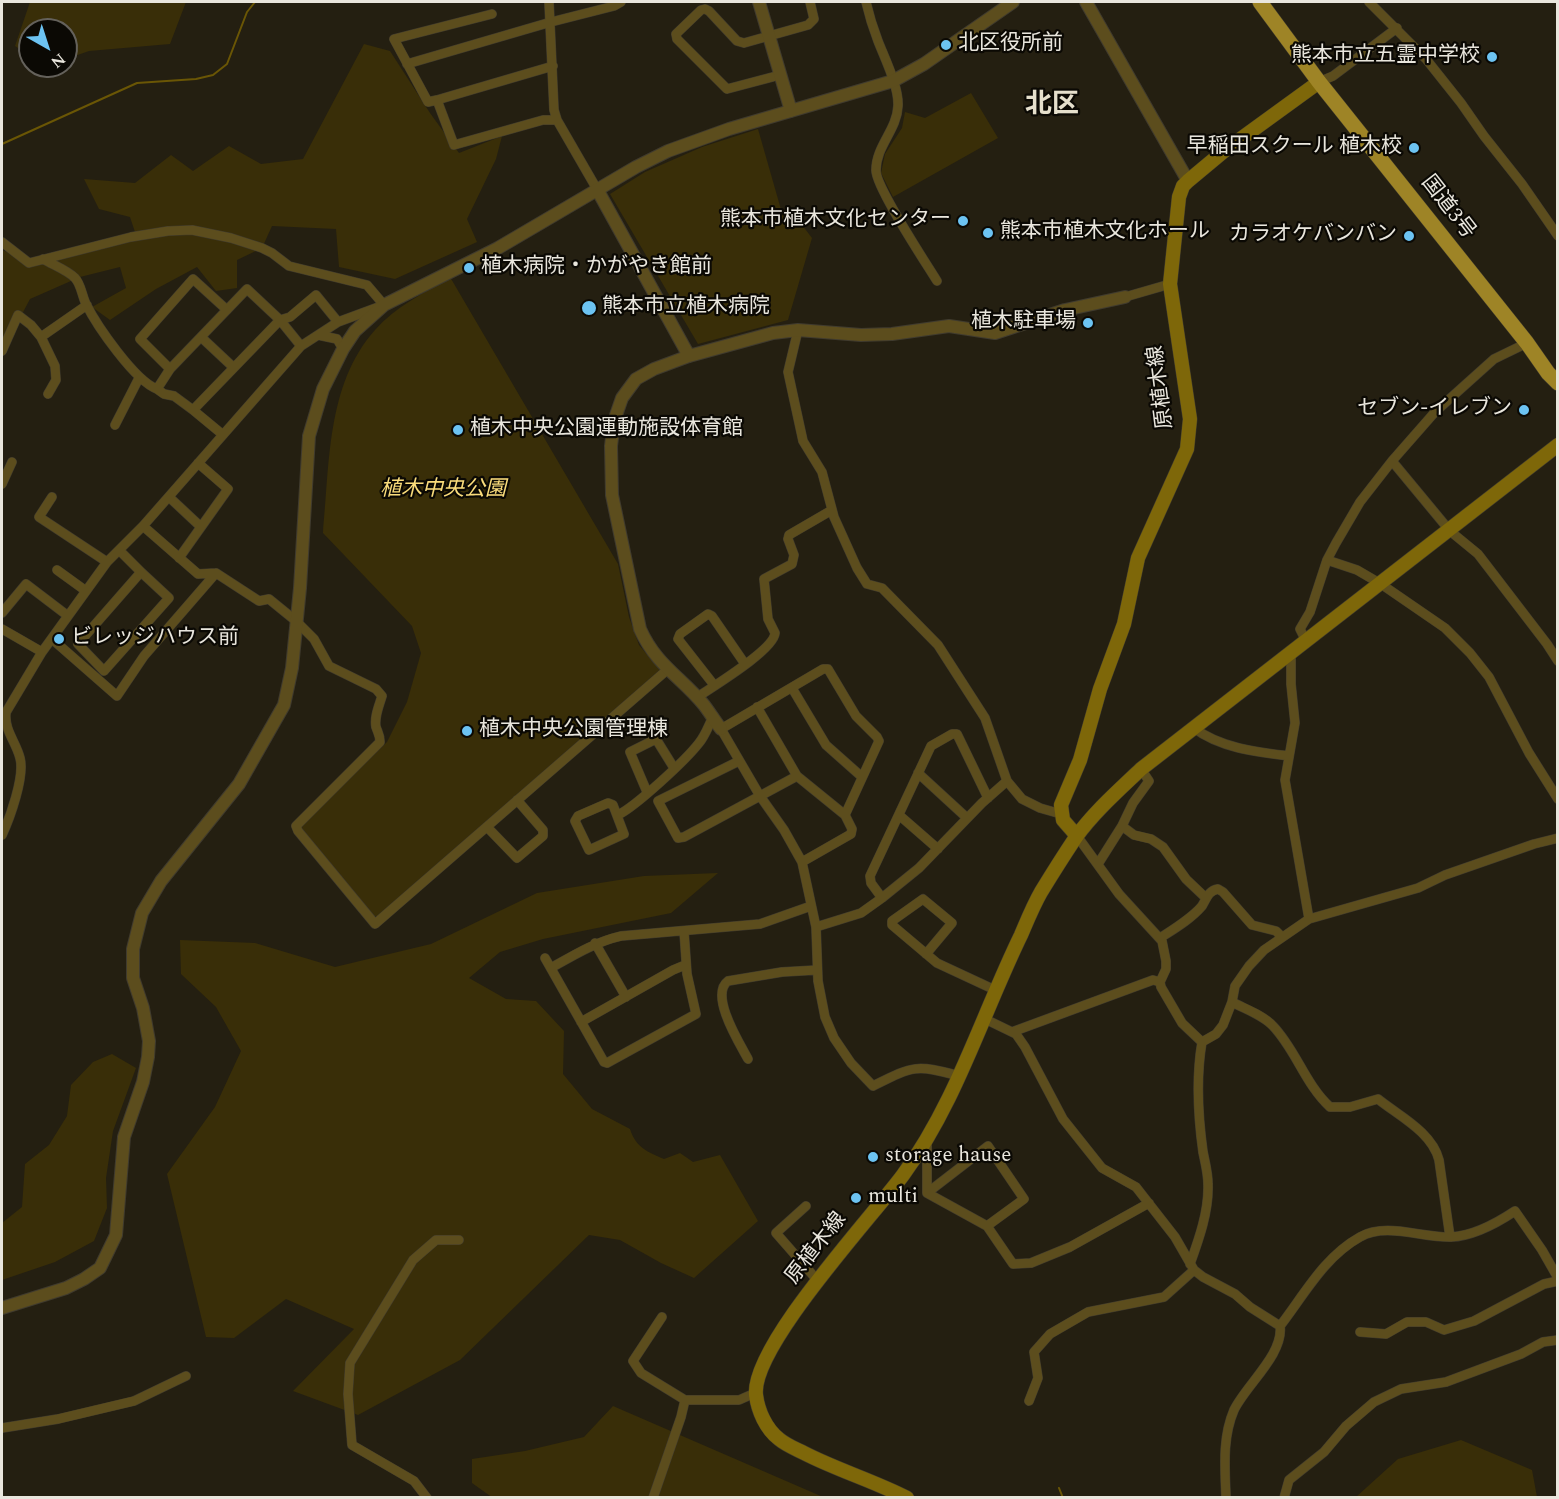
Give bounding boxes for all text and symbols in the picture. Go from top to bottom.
north arrow [18,18,78,78]
place label: 北区役所前 [958,32,1063,58]
marker: 北区役所前 [939,38,953,52]
place label: 熊本市立五霊中学校 [1291,44,1480,70]
text: N [45,47,71,74]
marker: 熊本市立五霊中学校 [1485,50,1499,64]
district label: 北区 [1025,91,1079,123]
place label: 早稲田スクール 植木校 [1187,135,1402,161]
marker: 早稲田スクール 植木校 [1407,141,1421,155]
street label: 国道3号 [1414,171,1480,245]
place label: 熊本市植木文化センター [720,208,951,234]
marker: 熊本市植木文化センター [956,214,970,228]
place label: 熊本市植木文化ホール [1000,220,1210,246]
place label: カラオケバンバン [1229,223,1397,249]
marker: 熊本市植木文化ホール [981,226,995,240]
marker: カラオケバンバン [1402,229,1416,243]
place label: 植木病院・かがやき館前 [481,255,712,281]
marker: 植木病院・かがやき館前 [462,261,476,275]
place label: 熊本市立植木病院 [602,295,770,321]
marker: 熊本市立植木病院 [580,299,598,317]
place label: 植木駐車場 [971,310,1076,336]
marker: 植木駐車場 [1081,316,1095,330]
street label: 原植木線 [1144,344,1180,430]
place label: セブン-イレブン [1357,397,1512,423]
marker: セブン-イレブン [1517,403,1531,417]
place label: 植木中央公園運動施設体育館 [470,417,743,443]
marker: 植木中央公園運動施設体育館 [451,423,465,437]
park label: 植木中央公園 [380,478,506,504]
place label: ビレッジハウス前 [71,626,239,652]
marker: ビレッジハウス前 [52,632,66,646]
place label: 植木中央公園管理棟 [479,718,668,744]
marker: 植木中央公園管理棟 [460,724,474,738]
place label: storage hause [885,1144,1011,1170]
marker: storage hause [866,1150,880,1164]
place label: multi [868,1185,918,1211]
marker: multi [849,1191,863,1205]
street label: 原植木線 [781,1208,853,1290]

